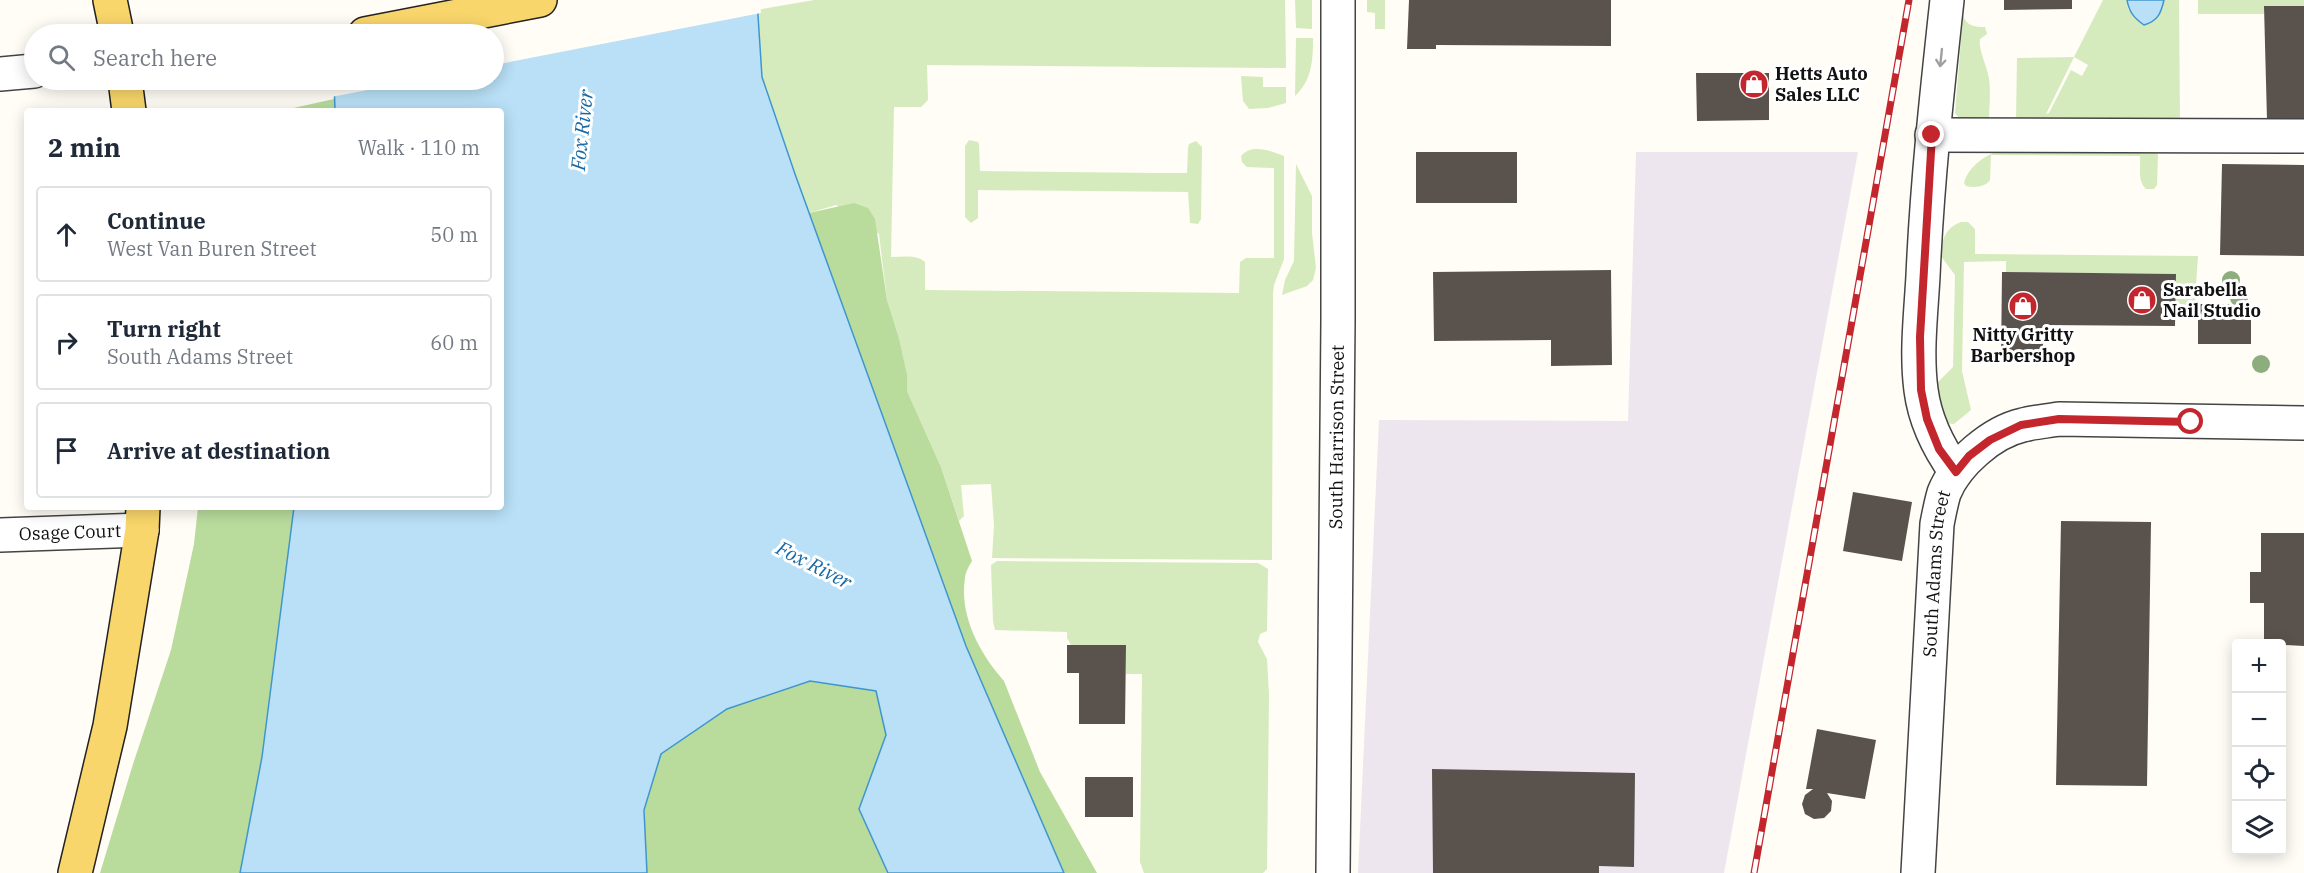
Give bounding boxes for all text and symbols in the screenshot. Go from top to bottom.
search box [24,24,504,90]
icon: search [45,41,78,74]
text: Search here [93,43,217,72]
one-way arrow [1935,48,1946,68]
place label: Hetts Auto Sales LLC [1775,62,1868,106]
shop icon: Hetts Auto Sales LLC [1738,68,1770,100]
water label: Fox River [564,87,599,173]
route end [1918,121,1944,147]
text: 2 min [48,130,121,164]
text: Walk · 110 m [358,134,480,161]
text: Continue [107,206,206,235]
icon: ahead [50,218,83,251]
text: 50 m [430,221,478,248]
text: West Van Buren Street [107,235,317,262]
place label: Sarabella Nail Studio [2163,278,2261,322]
shop icon: Sarabella Nail Studio [2126,284,2158,316]
shop icon: Nitty Gritty Barbershop [2007,290,2039,322]
text: Turn right [107,314,221,343]
place label: Nitty Gritty Barbershop [1971,323,2075,367]
icon: right [50,326,83,359]
text: 60 m [430,329,478,356]
text: South Adams Street [107,343,293,370]
street label: South Harrison Street [1324,345,1349,529]
route start [2177,408,2203,434]
icon: arrive [50,434,83,467]
text: Arrive at destination [107,436,330,465]
street label: South Adams Street [1918,487,1955,658]
street label: Osage Court [18,519,121,545]
water label: Fox River [771,534,858,596]
map controls [2232,639,2286,855]
button: + [2232,639,2286,693]
button: − [2232,693,2286,747]
button: locate [2232,747,2286,801]
button: layers [2232,801,2286,855]

